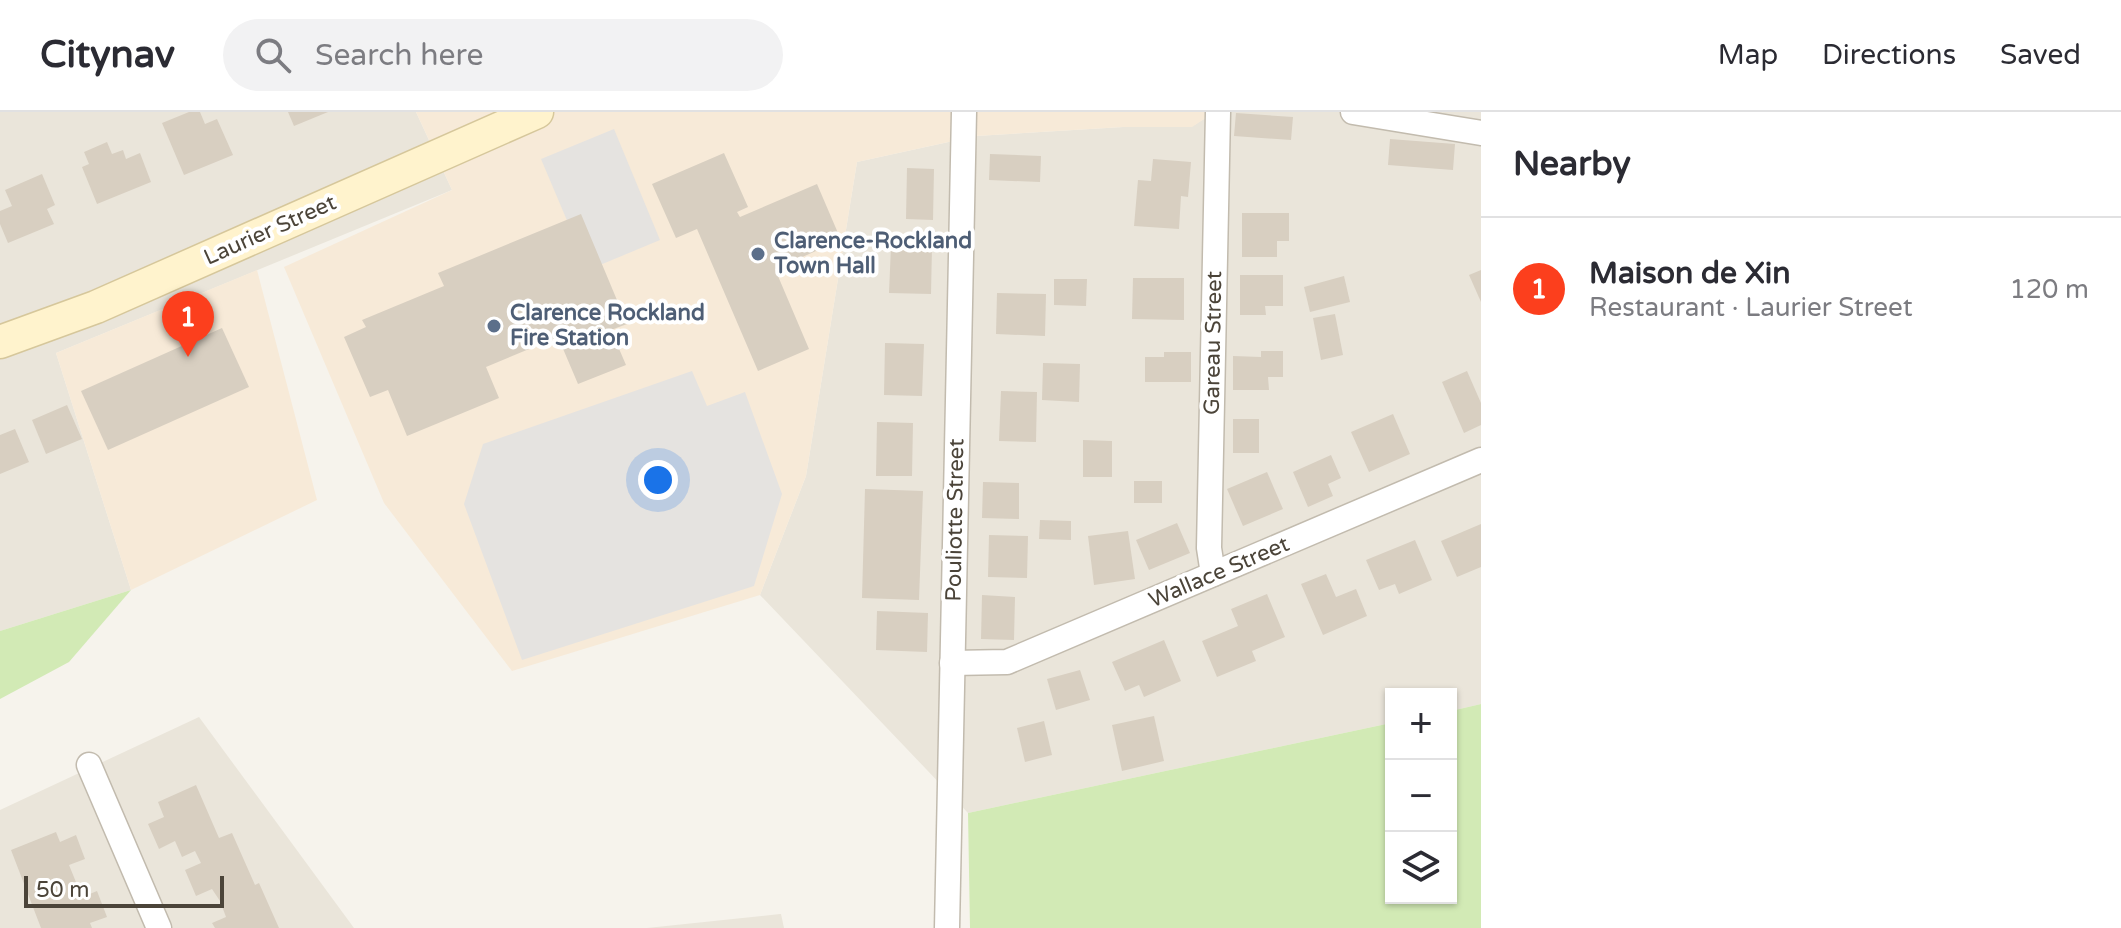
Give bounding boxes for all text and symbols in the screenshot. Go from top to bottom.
search box [223,19,783,91]
text: Citynav [40,32,175,78]
icon: search [251,33,295,77]
text: Search here [315,37,484,74]
text: Map [1718,38,1778,72]
text: Directions [1822,38,1956,72]
text: Saved [2000,38,2081,72]
text: Nearby [1513,144,1631,185]
street label: Laurier Street [200,189,340,271]
place label: Clarence-Rockland Town Hall [773,228,972,279]
marker: Clarence-Rockland Town Hall [749,245,767,263]
text: Maison de Xin [1589,255,1791,292]
street label: Gareau Street [1199,271,1227,415]
text: 1 [1531,274,1547,305]
text: 120 m [2009,274,2089,305]
pin: 1 [162,291,214,357]
text: Restaurant · Laurier Street [1589,292,1913,323]
place label: Clarence Rockland Fire Station [510,300,705,351]
marker: Clarence Rockland Fire Station [485,317,503,335]
street label: Pouliotte Street [941,438,969,602]
your location [638,460,678,500]
street label: Wallace Street [1145,531,1293,613]
map controls [1385,688,1457,904]
button: + [1385,688,1457,760]
button: − [1385,760,1457,832]
button: layers [1385,832,1457,904]
scale bar [24,872,224,908]
text: 50 m [36,877,90,903]

